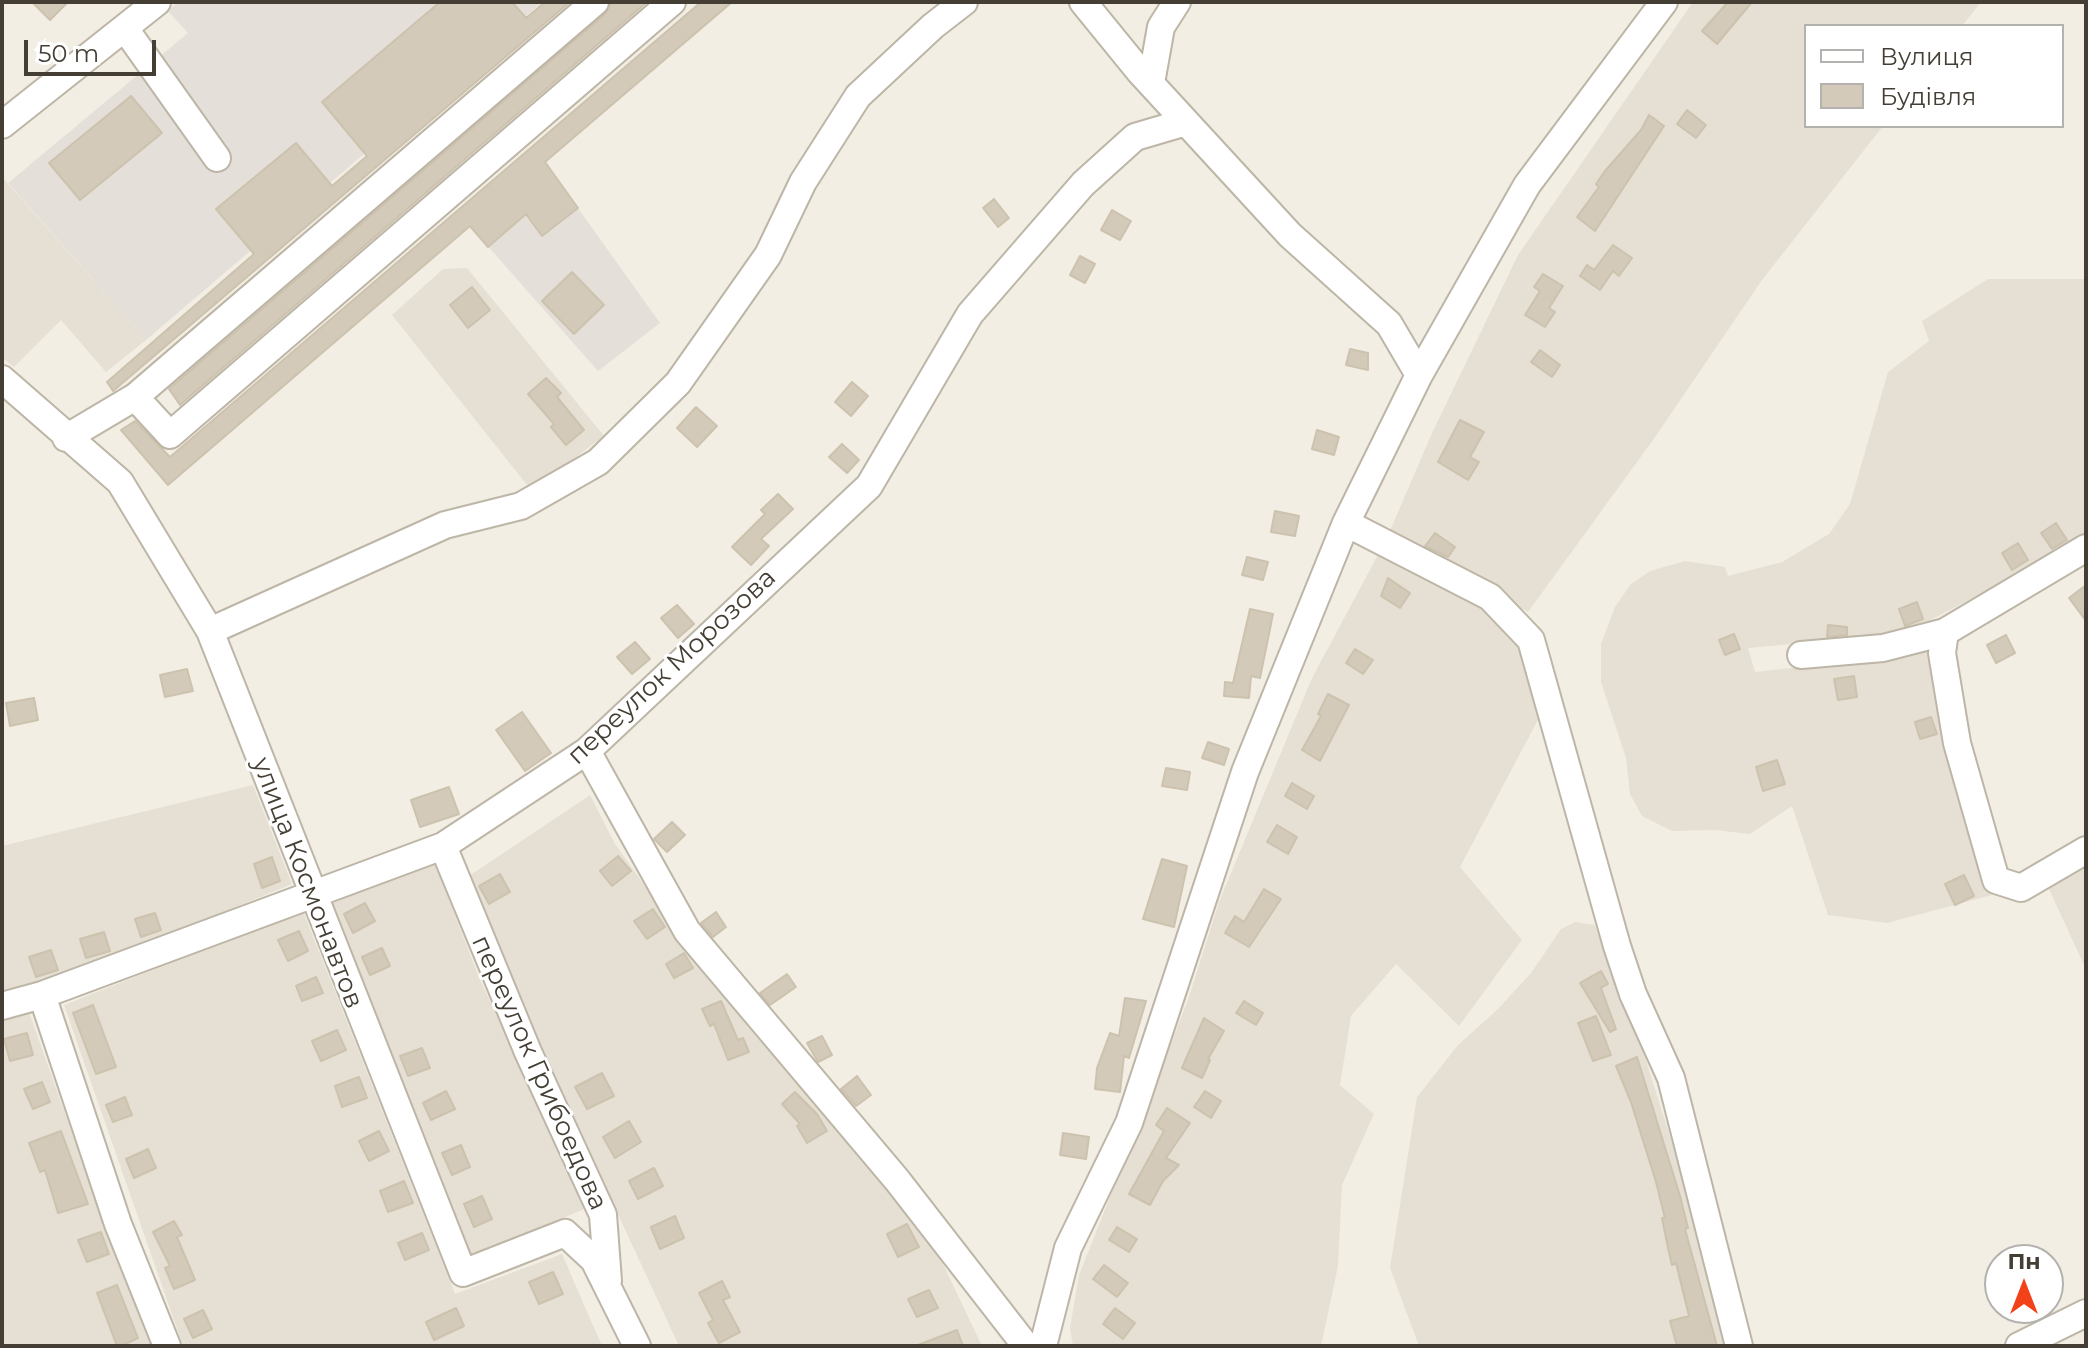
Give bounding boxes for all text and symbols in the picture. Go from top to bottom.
scale bar [28,24,160,74]
legend [1804,24,2064,128]
text: 50 m [38,39,99,68]
text: Вулиця [1880,42,1973,71]
text: Будівля [1880,82,1976,111]
street label: переулок Морозова [561,562,783,772]
street label: улица Космонавтов [245,753,369,1013]
street label: переулок Грибоедова [464,931,614,1215]
north arrow [1984,1244,2064,1324]
text: Пн [2007,1248,2041,1275]

